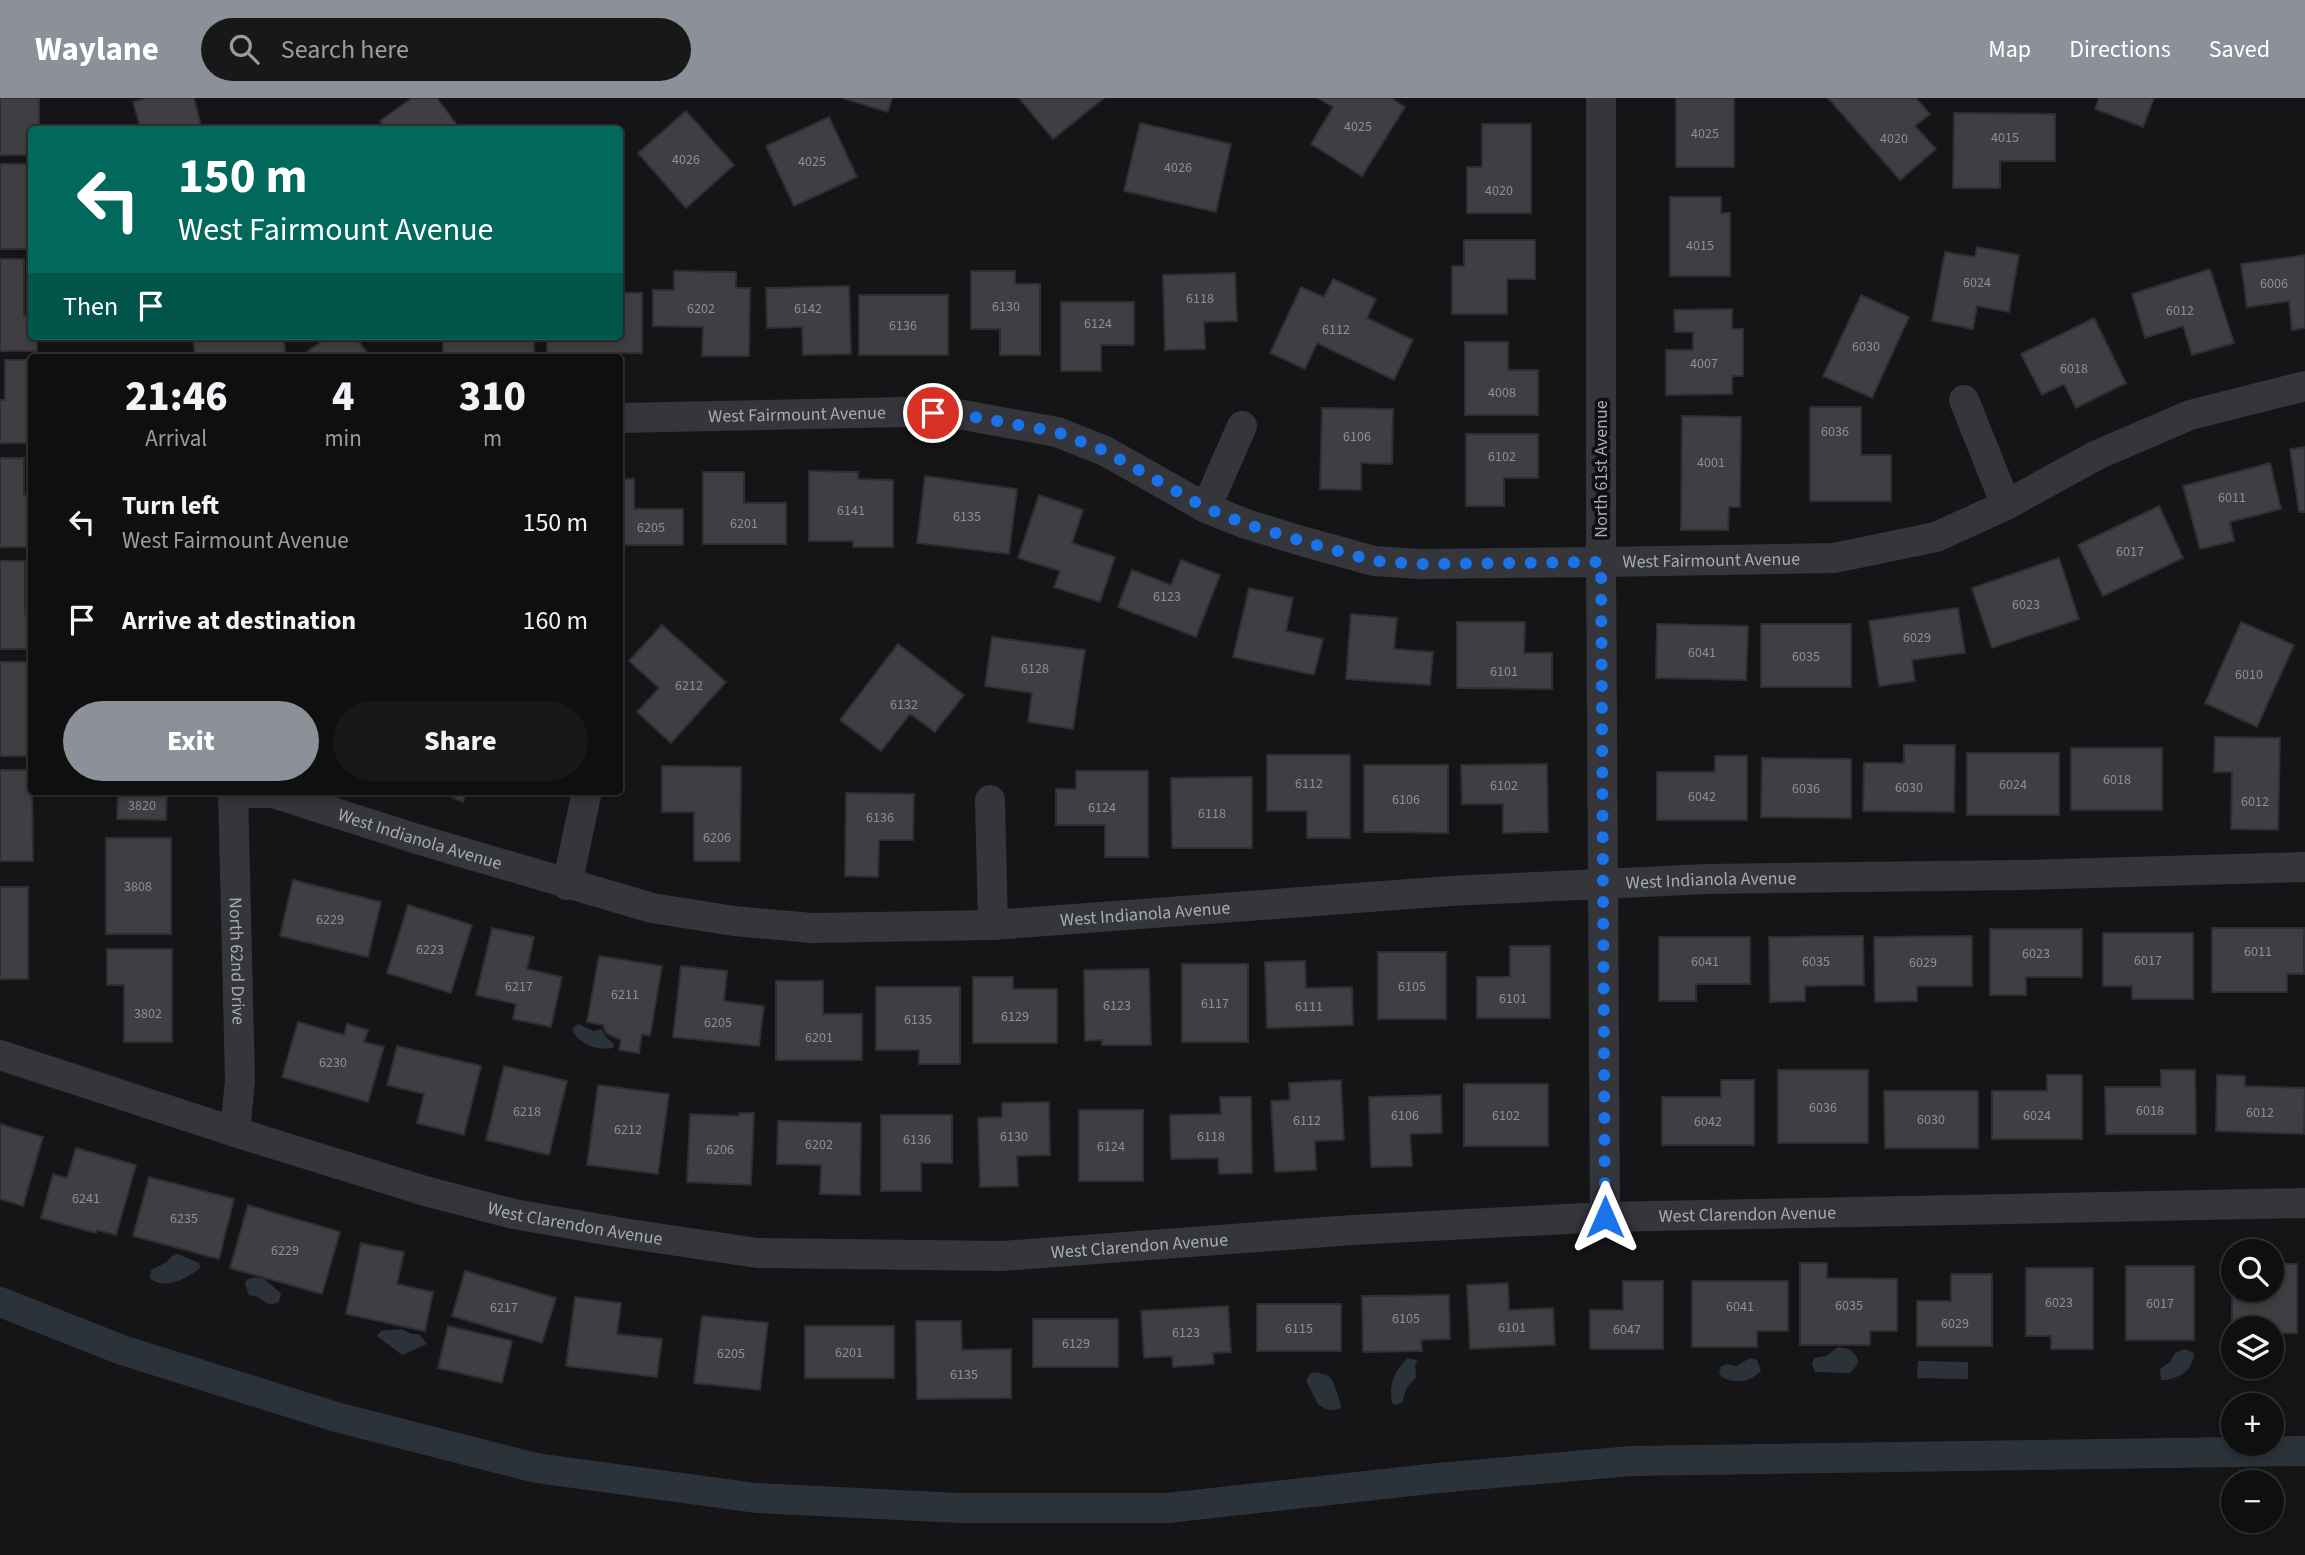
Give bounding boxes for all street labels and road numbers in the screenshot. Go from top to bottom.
street label: West Fairmount Avenue [708,400,886,429]
street label: North 61st Avenue [1589,400,1614,538]
street label: West Fairmount Avenue [1622,547,1800,575]
street label: West Indianola Avenue [335,802,505,876]
street label: West Indianola Avenue [1625,866,1796,896]
street label: West Indianola Avenue [1059,895,1231,933]
street label: North 62nd Drive [223,897,251,1025]
street label: West Clarendon Avenue [485,1196,664,1252]
street label: West Clarendon Avenue [1658,1200,1836,1229]
street label: West Clarendon Avenue [1050,1227,1229,1265]

